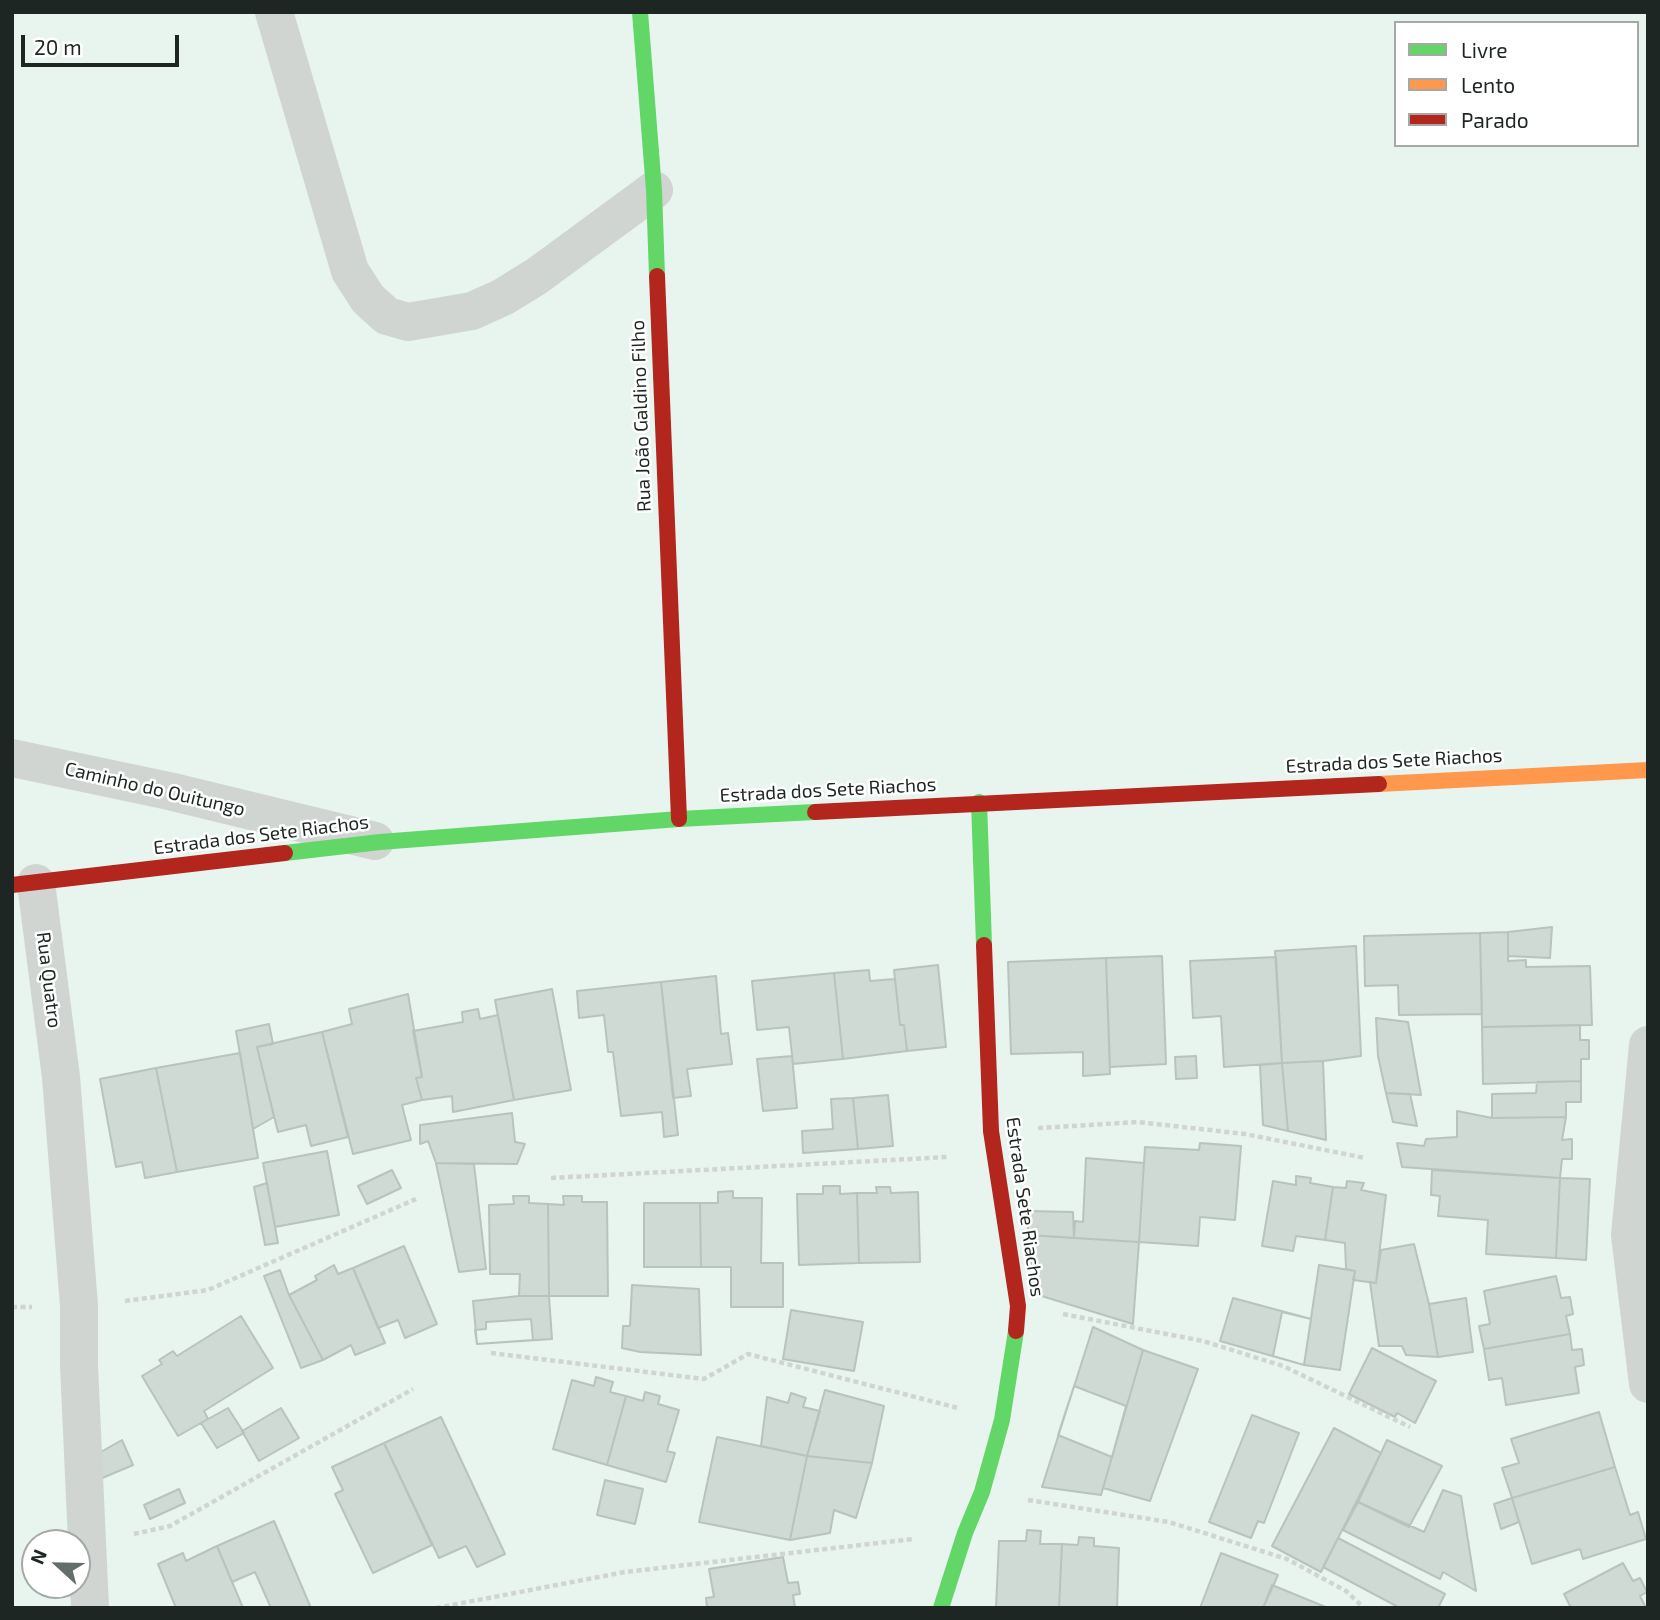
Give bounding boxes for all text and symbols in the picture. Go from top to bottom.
scale bar [24,21,182,65]
legend [1394,21,1639,147]
text: 20 m [34,34,82,59]
text: Livre [1461,37,1508,62]
text: Lento [1461,72,1515,97]
text: Parado [1461,107,1529,132]
street label: Rua João Galdino Filho [626,320,656,512]
street label: Estrada dos Sete Riachos [1285,744,1503,778]
street label: Caminho do Ouitungo [63,757,247,821]
street label: Estrada dos Sete Riachos [719,773,937,807]
street label: Estrada dos Sete Riachos [152,810,370,860]
street label: Rua Quatro [32,931,66,1029]
street label: Estrada Sete Riachos [1001,1116,1049,1298]
north arrow [21,1529,91,1599]
text: N [25,1546,51,1567]

